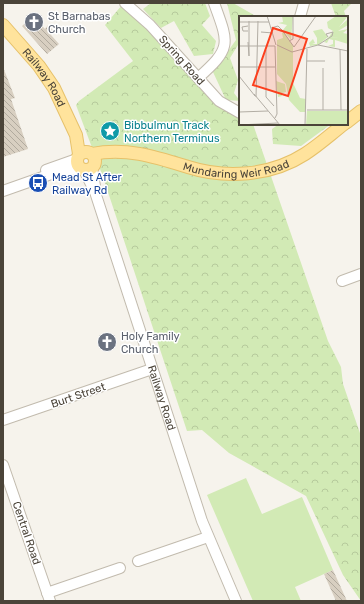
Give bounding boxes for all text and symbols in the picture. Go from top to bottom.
place label: St Barnabas Church [48,10,111,36]
church icon: St Barnabas Church [23,11,45,33]
inset map [239,16,348,125]
street label: Spring Road [156,33,207,88]
street label: Railway Road [20,46,68,109]
place label: Bibbulmun Track Northern Terminus [124,119,220,145]
place icon: Bibbulmun Track Northern Terminus [99,120,121,142]
street label: Mundaring Weir Road [181,157,291,181]
place label: Mead St After Railway Rd [52,171,123,197]
bus stop icon: Mead St After Railway Rd [27,172,49,194]
place label: Holy Family Church [121,330,180,356]
church icon: Holy Family Church [96,331,118,353]
street label: Railway Road [145,364,178,432]
street label: Burt Street [49,380,108,411]
street label: Central Road [10,500,43,566]

